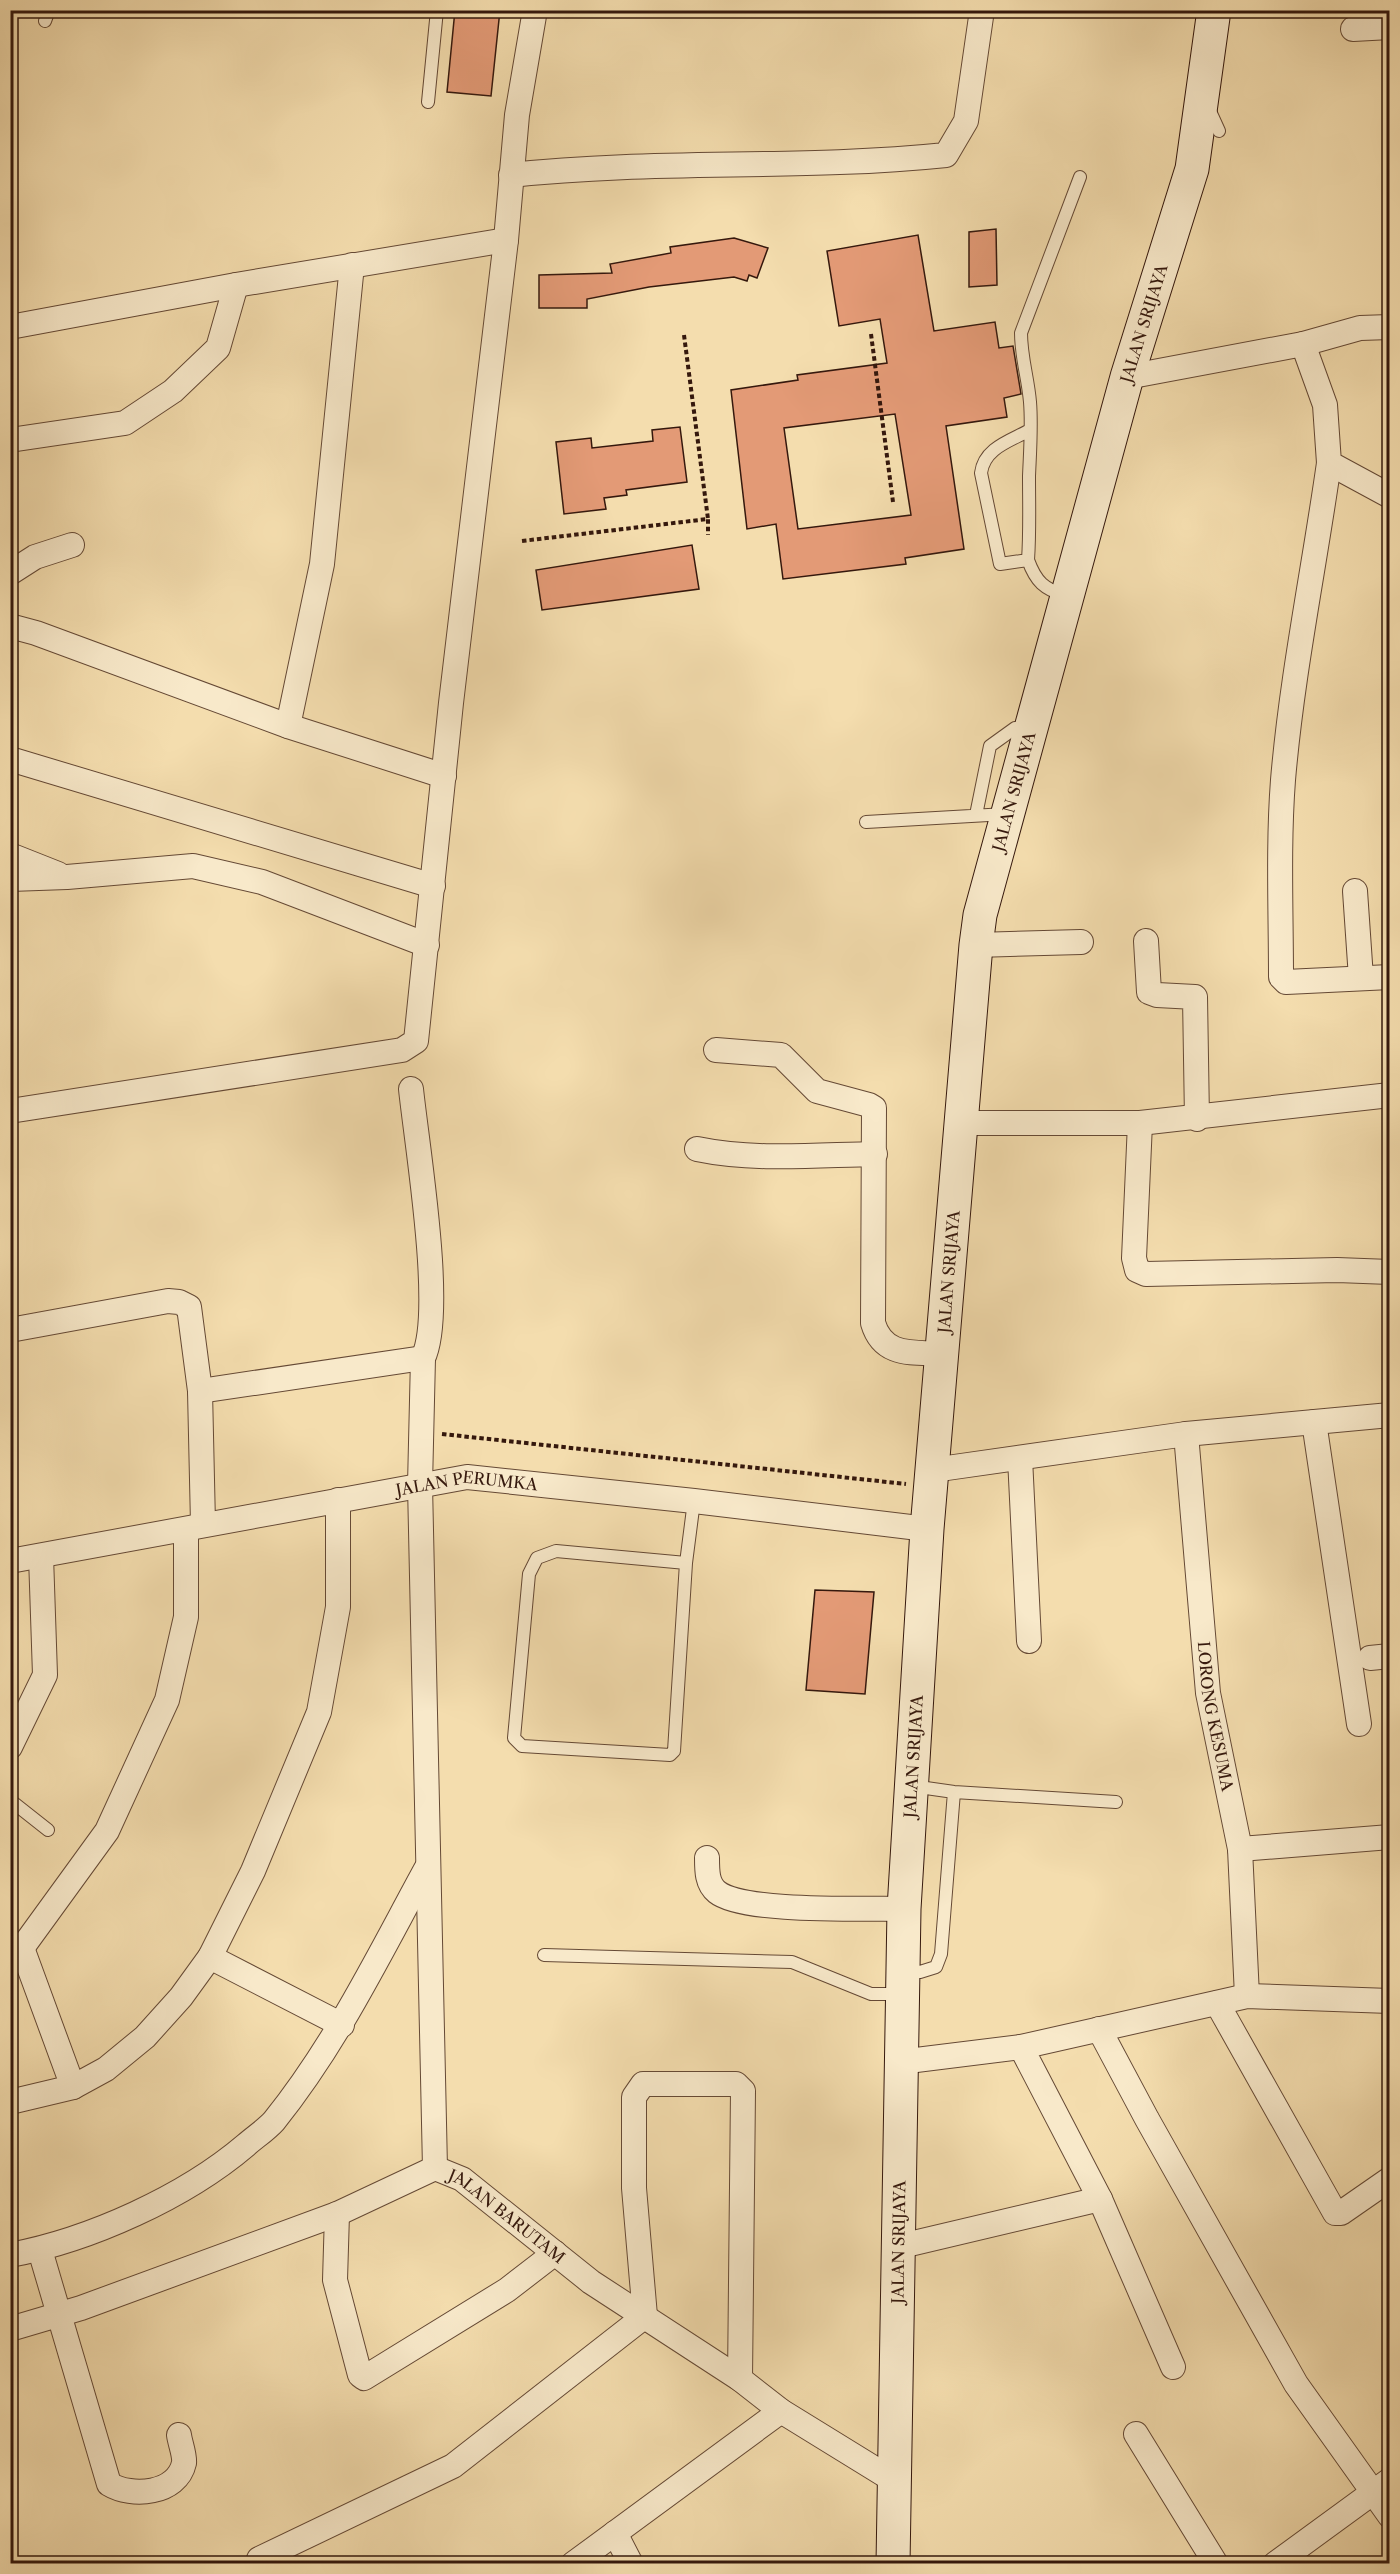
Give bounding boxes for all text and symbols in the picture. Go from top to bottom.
street label: JALAN SRIJAYA [1115,261,1172,388]
street label: JALAN SRIJAYA [987,729,1040,857]
street label: JALAN SRIJAYA [933,1208,964,1337]
street label: JALAN PERUMKA [391,1467,540,1500]
street label: LORONG KESUMA [1194,1640,1238,1794]
street label: JALAN SRIJAYA [899,1693,927,1821]
street label: JALAN BARUTAM [443,2163,569,2267]
street label: JALAN SRIJAYA [887,2179,909,2307]

